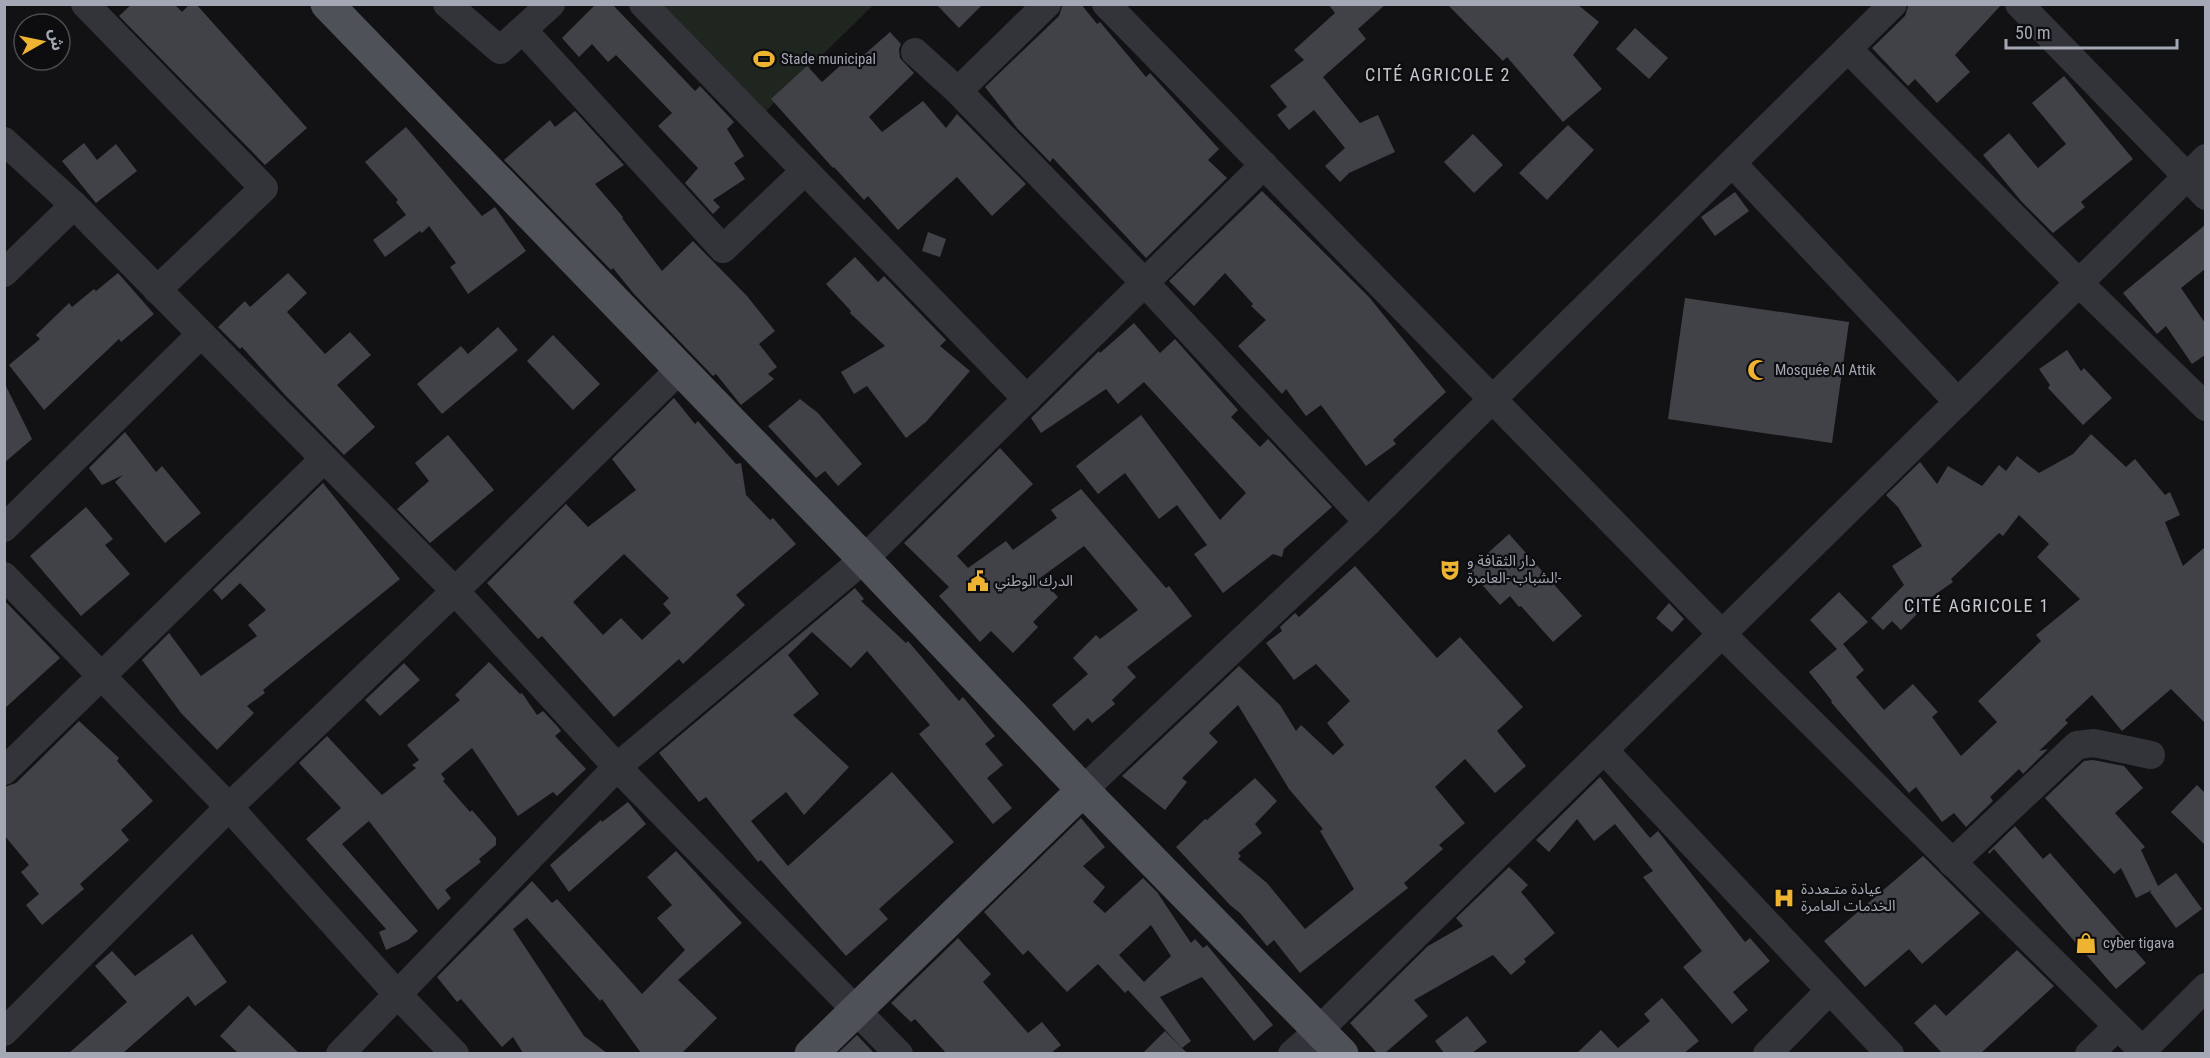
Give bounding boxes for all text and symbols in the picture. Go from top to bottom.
north arrow [12,12,72,72]
scale bar [2006,12,2177,50]
text: 50 m [2015,22,2050,43]
text: ش [45,27,67,52]
sports icon: Stade municipal [752,47,776,71]
place label: Stade municipal [781,50,876,68]
district label: CITÉ AGRICOLE 2 [1365,64,1511,85]
mosque icon: Mosquée Al Attik [1746,358,1770,382]
place label: Mosquée Al Attik [1775,361,1876,379]
place label: دار الثقافة و الشباب -العامرة- [1467,552,1562,587]
theatre icon: دار الثقافة و الشباب -العامرة- [1438,558,1462,582]
public building icon: الدرك الوطني [966,569,990,593]
place label: الدرك الوطني [995,572,1073,592]
district label: CITÉ AGRICOLE 1 [1904,595,2050,616]
place label: عيادة متـعددة الخدمات العامرة [1801,880,1896,915]
hospital icon: عيادة متـعددة الخدمات العامرة [1772,886,1796,910]
shop icon: cyber tigava [2074,931,2098,955]
place label: cyber tigava [2103,934,2174,952]

